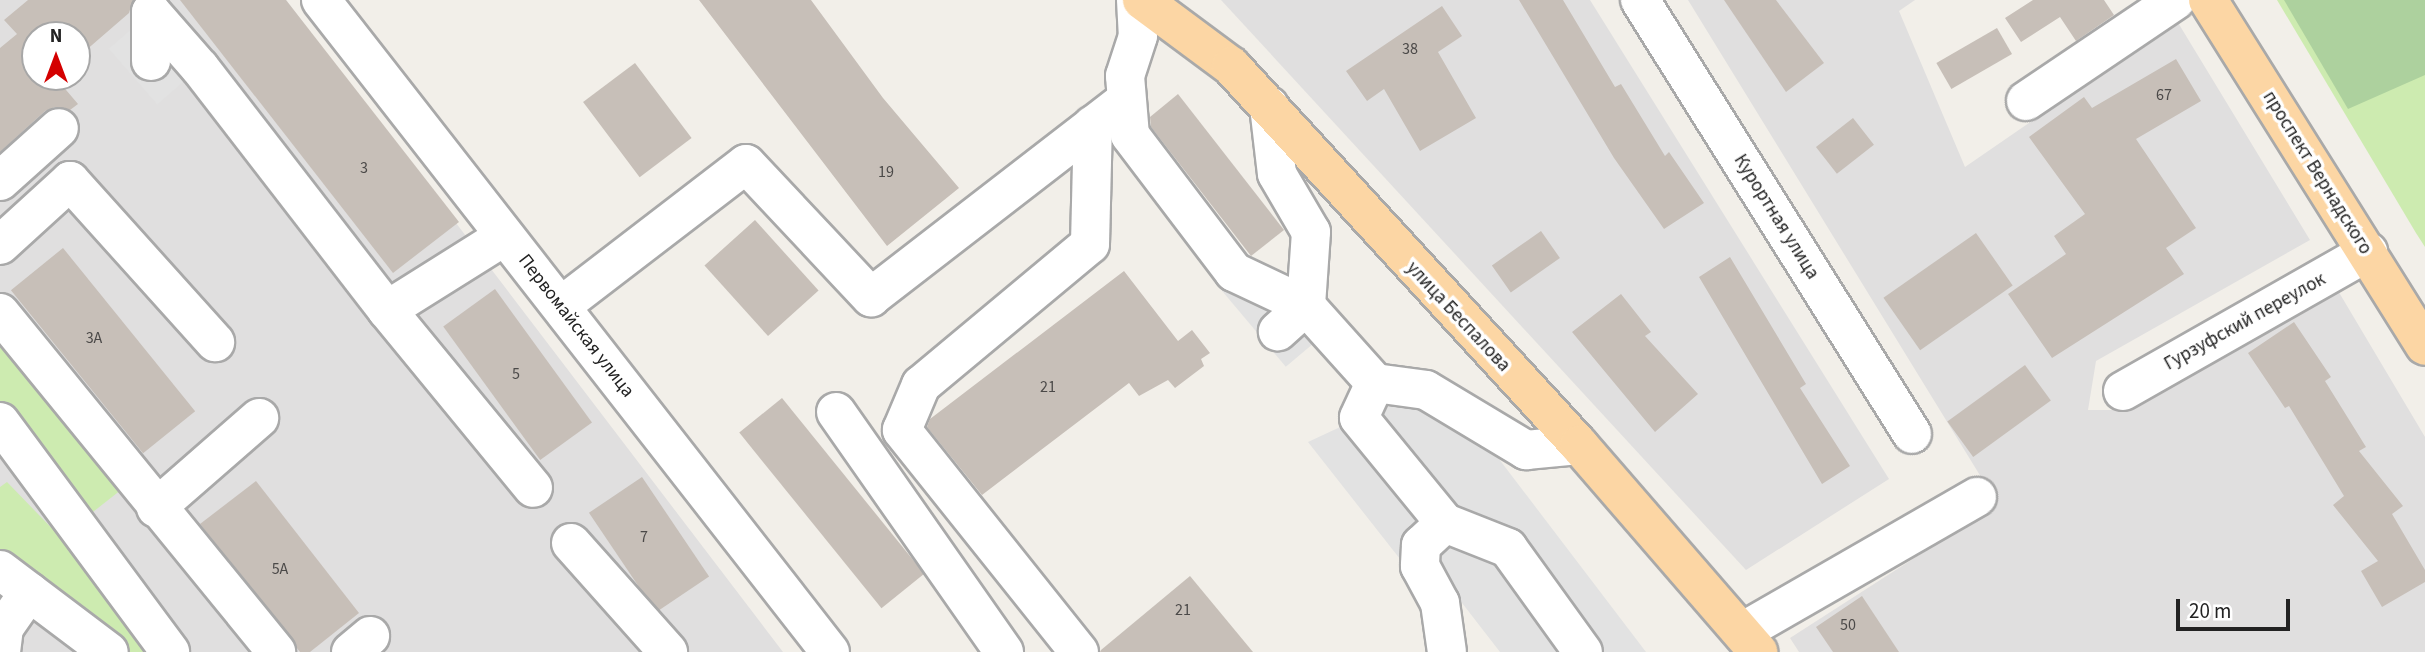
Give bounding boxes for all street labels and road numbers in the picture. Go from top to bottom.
street label: проспект Вернадского [2257,87,2377,259]
street label: Курортная улица [1728,150,1824,284]
street label: Первомайская улица [513,250,639,402]
street label: улица Беспалова [1401,257,1515,377]
street label: Гурзуфский переулок [2160,268,2330,376]

